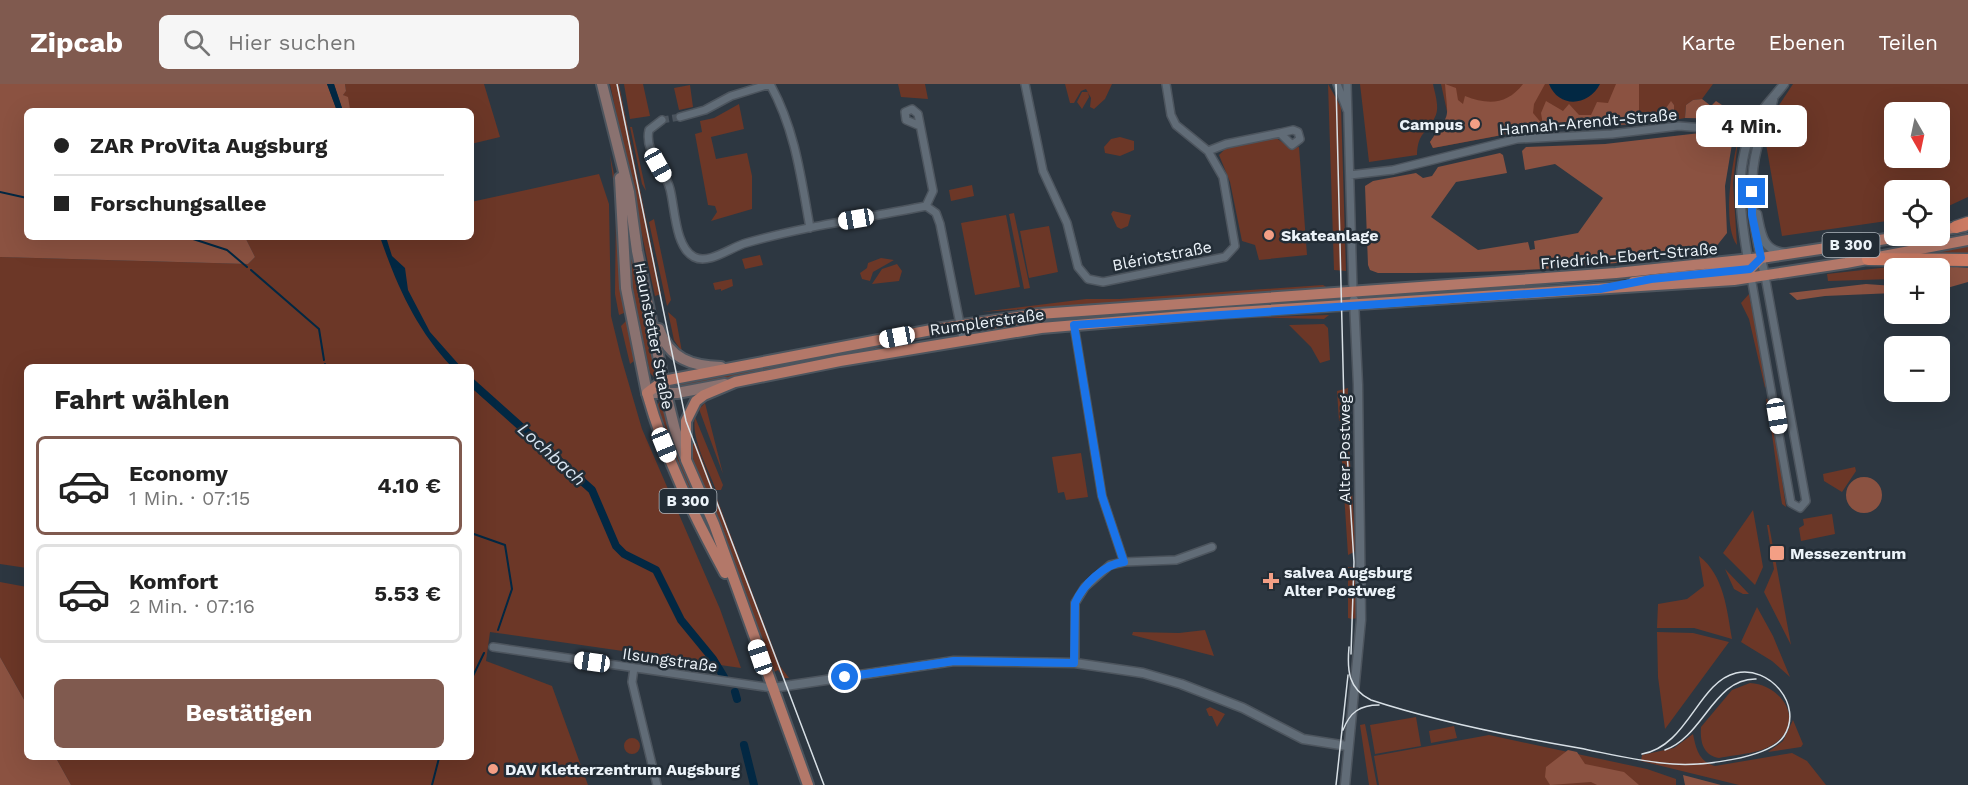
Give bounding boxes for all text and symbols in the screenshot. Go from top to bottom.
search box [159,15,579,69]
text: Zipcab [30,26,123,59]
icon: search [180,26,213,59]
text: Hier suchen [228,30,356,55]
text: Karte [1681,30,1736,55]
text: Ebenen [1769,30,1845,55]
text: Teilen [1878,30,1938,55]
north arrow [1884,102,1950,168]
map controls [1884,102,1950,402]
street label: Hannah-Arendt-Straße [1498,105,1678,139]
callout: 4 Min. [1696,105,1808,147]
text: 4 Min. [1721,114,1782,138]
place label: Campus [1399,115,1463,134]
marker: Campus [1468,117,1482,131]
text: ZAR ProVita Augsburg [90,133,327,158]
car [641,145,675,185]
route end [1738,178,1765,205]
button: locate [1884,180,1950,246]
text: Forschungsallee [90,191,267,216]
car [837,207,875,231]
place label: Skateanlage [1281,226,1379,245]
marker: Skateanlage [1262,228,1276,242]
road number: B 300 [1822,233,1880,257]
street label: Blériotstraße [1111,237,1213,275]
street label: Friedrich-Ebert-Straße [1539,239,1719,273]
button: + [1884,258,1950,324]
street label: Haunstetter Straße [630,261,678,411]
street label: Rumplerstraße [928,305,1046,339]
car [878,325,916,349]
button: − [1884,336,1950,402]
text: Fahrt wählen [54,384,230,416]
street label: Alter Postweg [1335,395,1354,503]
car [1765,397,1789,435]
water label: Lochbach [514,418,590,490]
car [649,425,679,465]
icon: car [57,459,111,513]
text: Economy [129,461,228,486]
text: 4.10 € [377,473,441,498]
text: 1 Min. · 07:15 [129,486,251,510]
road number: B 300 [660,489,716,513]
marker: Messezentrum [1768,544,1786,562]
place label: Messezentrum [1790,544,1906,563]
place label: salvea Augsburg Alter Postweg [1284,563,1412,600]
icon: car [57,567,111,621]
text: Komfort [129,569,218,594]
marker: salvea Augsburg Alter Postweg [1262,572,1280,590]
text: 5.53 € [374,581,441,606]
text: 2 Min. · 07:16 [129,594,255,618]
car [746,637,774,677]
street label: Ilsungstraße [621,644,719,676]
car [573,651,611,673]
route start [831,663,858,690]
button: Bestätigen [54,679,444,748]
place label: DAV Kletterzentrum Augsburg [505,760,740,779]
marker: DAV Kletterzentrum Augsburg [486,762,500,776]

